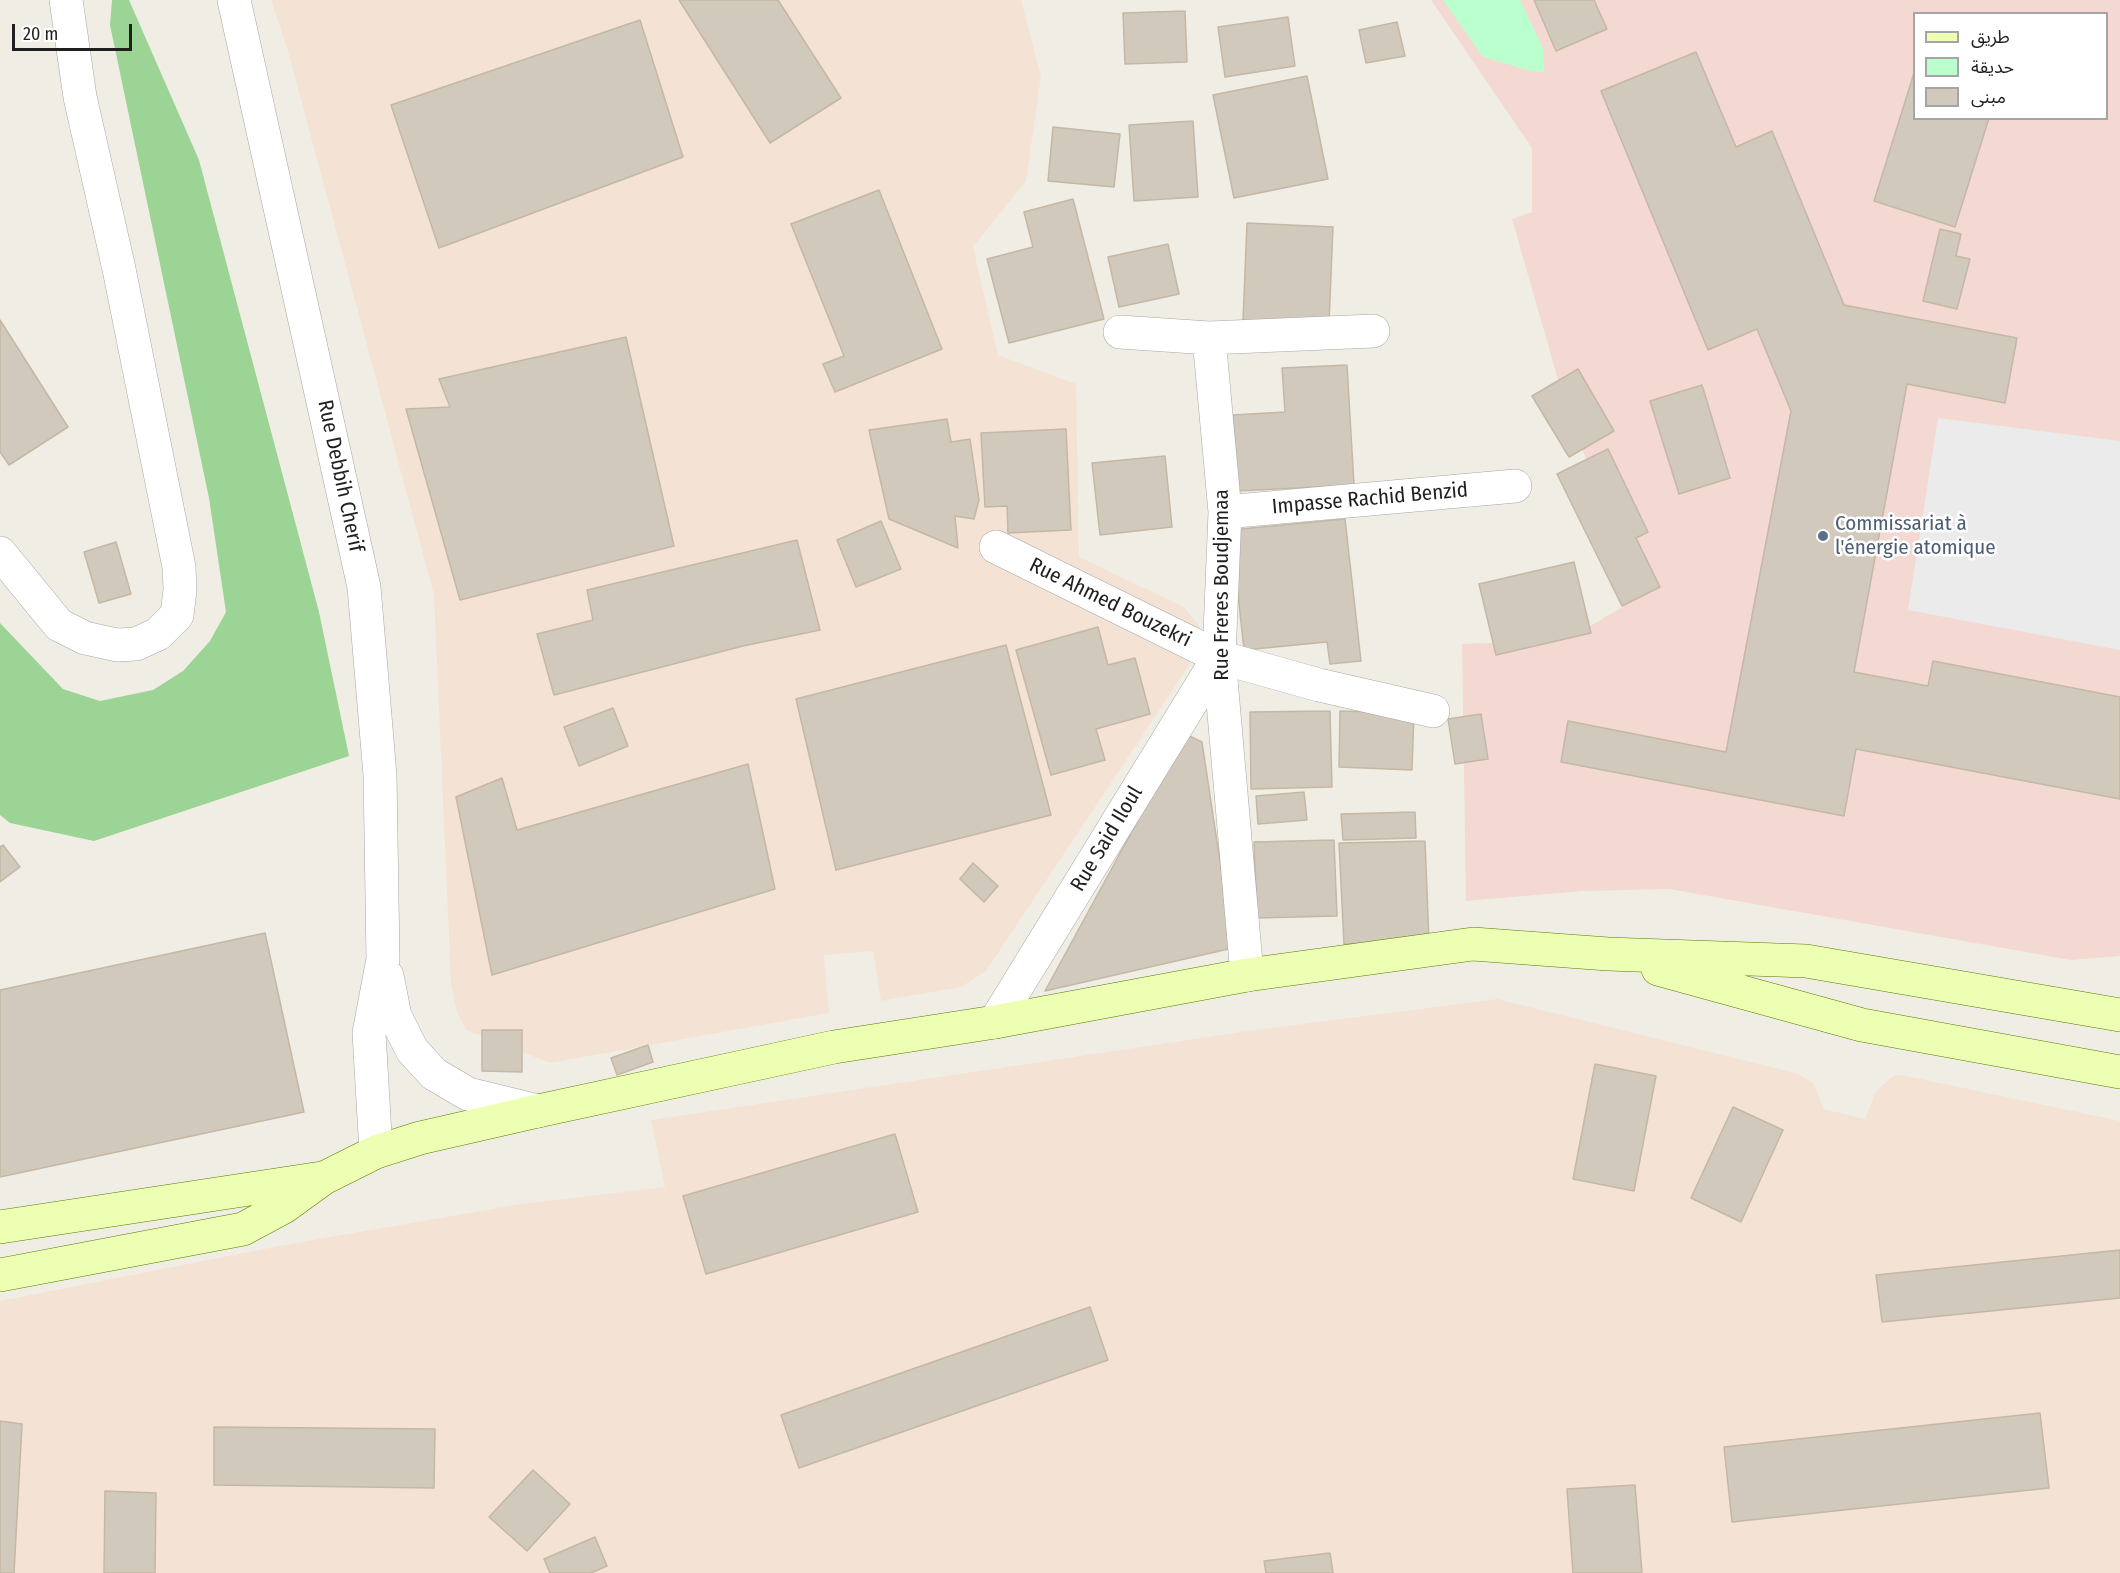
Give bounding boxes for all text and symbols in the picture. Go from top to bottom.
scale bar [15,12,135,50]
legend [1913,12,2108,120]
text: 20 m [23,23,58,45]
text: طريق [1971,26,2010,48]
text: حديقة [1971,56,2014,78]
text: مبنى [1971,86,2006,108]
street label: Rue Debbih Cherif [312,398,368,554]
street label: Impasse Rachid Benzid [1271,478,1469,520]
street label: Rue Freres Boudjemaa [1209,489,1235,681]
place label: Commissariat à l'énergie atomique [1835,511,1996,561]
marker: Commissariat à l'énergie atomique [1816,529,1830,543]
street label: Rue Ahmed Bouzekri [1025,553,1195,653]
street label: Rue Said Iloul [1066,782,1148,896]

